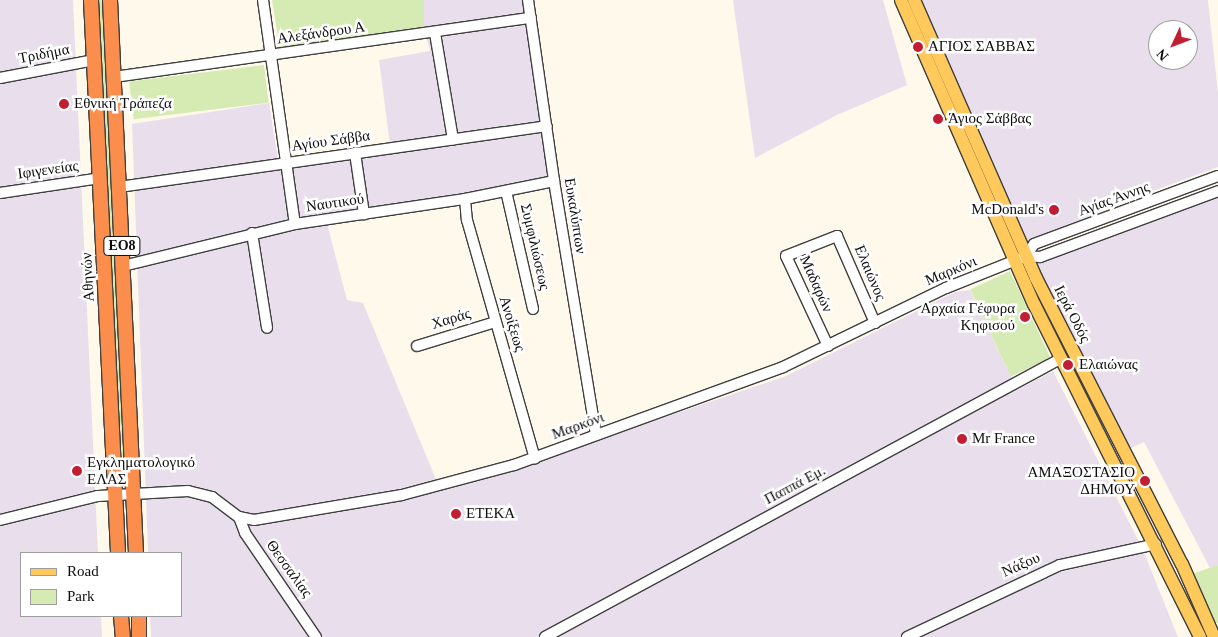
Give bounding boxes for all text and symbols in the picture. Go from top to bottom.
street label: Αλεξάνδρου Α [276,18,366,48]
north arrow [1148,20,1198,70]
place label: ΑΓΙΟΣ ΣΑΒΒΑΣ [928,38,1035,56]
street label: Τριδήμα [17,40,71,68]
marker: ΑΓΙΟΣ ΣΑΒΒΑΣ [912,41,924,53]
text: N [1153,46,1171,64]
place label: Εθνική Τράπεζα [74,95,172,113]
marker: Εθνική Τράπεζα [58,98,70,110]
place label: Άγιος Σάββας [948,110,1031,128]
marker: Άγιος Σάββας [932,113,944,125]
street label: Αγίου Σάββα [291,127,371,155]
street label: Ιφιγενείας [16,157,80,183]
street label: Ευκαλύπτων [560,177,590,255]
street label: Αγίας Άννης [1076,178,1152,220]
street label: Ναυτικού [305,190,365,216]
place label: McDonald's [971,201,1044,219]
street label: Συμφιλιώσεως [516,202,554,292]
marker: McDonald's [1048,204,1060,216]
road number: ΕΟ8 [103,235,141,258]
street label: Ελαιώνος [850,243,890,303]
street label: Αθηνών [78,252,98,302]
street label: Μαρκόνι [923,252,979,290]
street label: Μαδαρών [796,253,836,315]
street label: Ιερά Οδός [1050,282,1094,346]
street label: Ανοίξεως [495,294,529,354]
place label: Αρχαία Γέφυρα Κηφισού [920,299,1015,334]
street label: Χαράς [429,305,473,333]
marker: Αρχαία Γέφυρα Κηφισού [1019,311,1031,323]
place label: Ελαιώνας [1079,356,1138,374]
marker: Ελαιώνας [1061,358,1075,372]
street label: Μαρκόνι [549,408,607,444]
place label: Mr France [972,430,1035,448]
marker: Mr France [956,433,968,445]
place label: Εγκληματολογικό ΕΛΑΣ [87,453,195,488]
street label: Παππά Εμ. [761,461,829,509]
place label: ΑΜΑΞΟΣΤΑΣΙΟ ΔΗΜΟΥ [1027,463,1135,498]
marker: Εγκληματολογικό ΕΛΑΣ [71,465,83,477]
marker: ΑΜΑΞΟΣΤΑΣΙΟ ΔΗΜΟΥ [1139,475,1151,487]
place label: ΕΤΕΚΑ [466,505,515,523]
marker: ΕΤΕΚΑ [450,508,462,520]
street label: Θεσσαλίας [262,537,316,601]
street label: Νάξου [999,549,1043,581]
legend [20,552,182,617]
text: Road [67,563,99,579]
text: Park [67,588,95,604]

